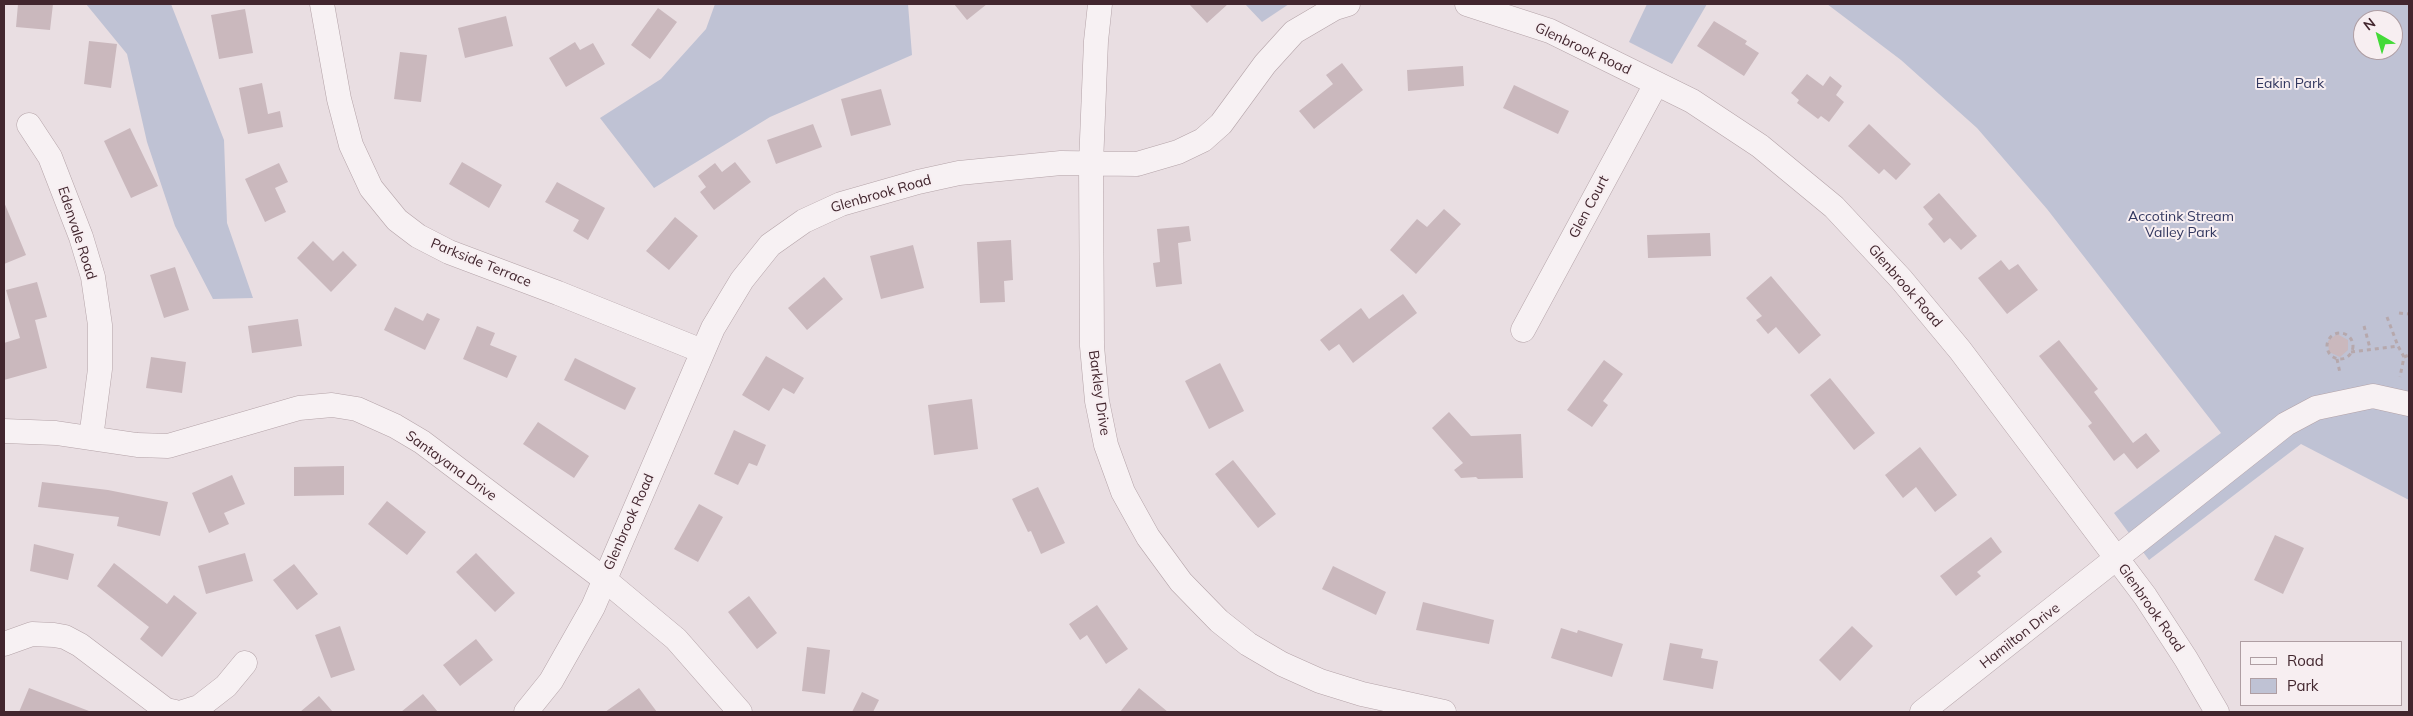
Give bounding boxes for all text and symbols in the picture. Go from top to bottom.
north arrow [2353,10,2403,60]
text: N [2360,14,2379,34]
street label: Glenbrook Road [1532,19,1634,79]
park label: Eakin Park [2256,76,2324,92]
street label: Glenbrook Road [829,172,933,216]
street label: Glen Court [1565,173,1613,241]
street label: Edenvale Road [54,184,100,282]
park label: Accotink Stream Valley Park [2128,209,2234,242]
street label: Parkside Terrace [428,235,534,291]
street label: Glenbrook Road [1865,241,1945,331]
street label: Barkley Drive [1085,349,1113,437]
street label: Santayana Drive [402,427,500,505]
street label: Glenbrook Road [600,471,658,573]
street label: Glenbrook Road [2114,561,2188,655]
street label: Hamilton Drive [1977,600,2063,672]
legend [2240,641,2403,706]
text: Road [2287,651,2324,670]
text: Park [2287,676,2319,695]

